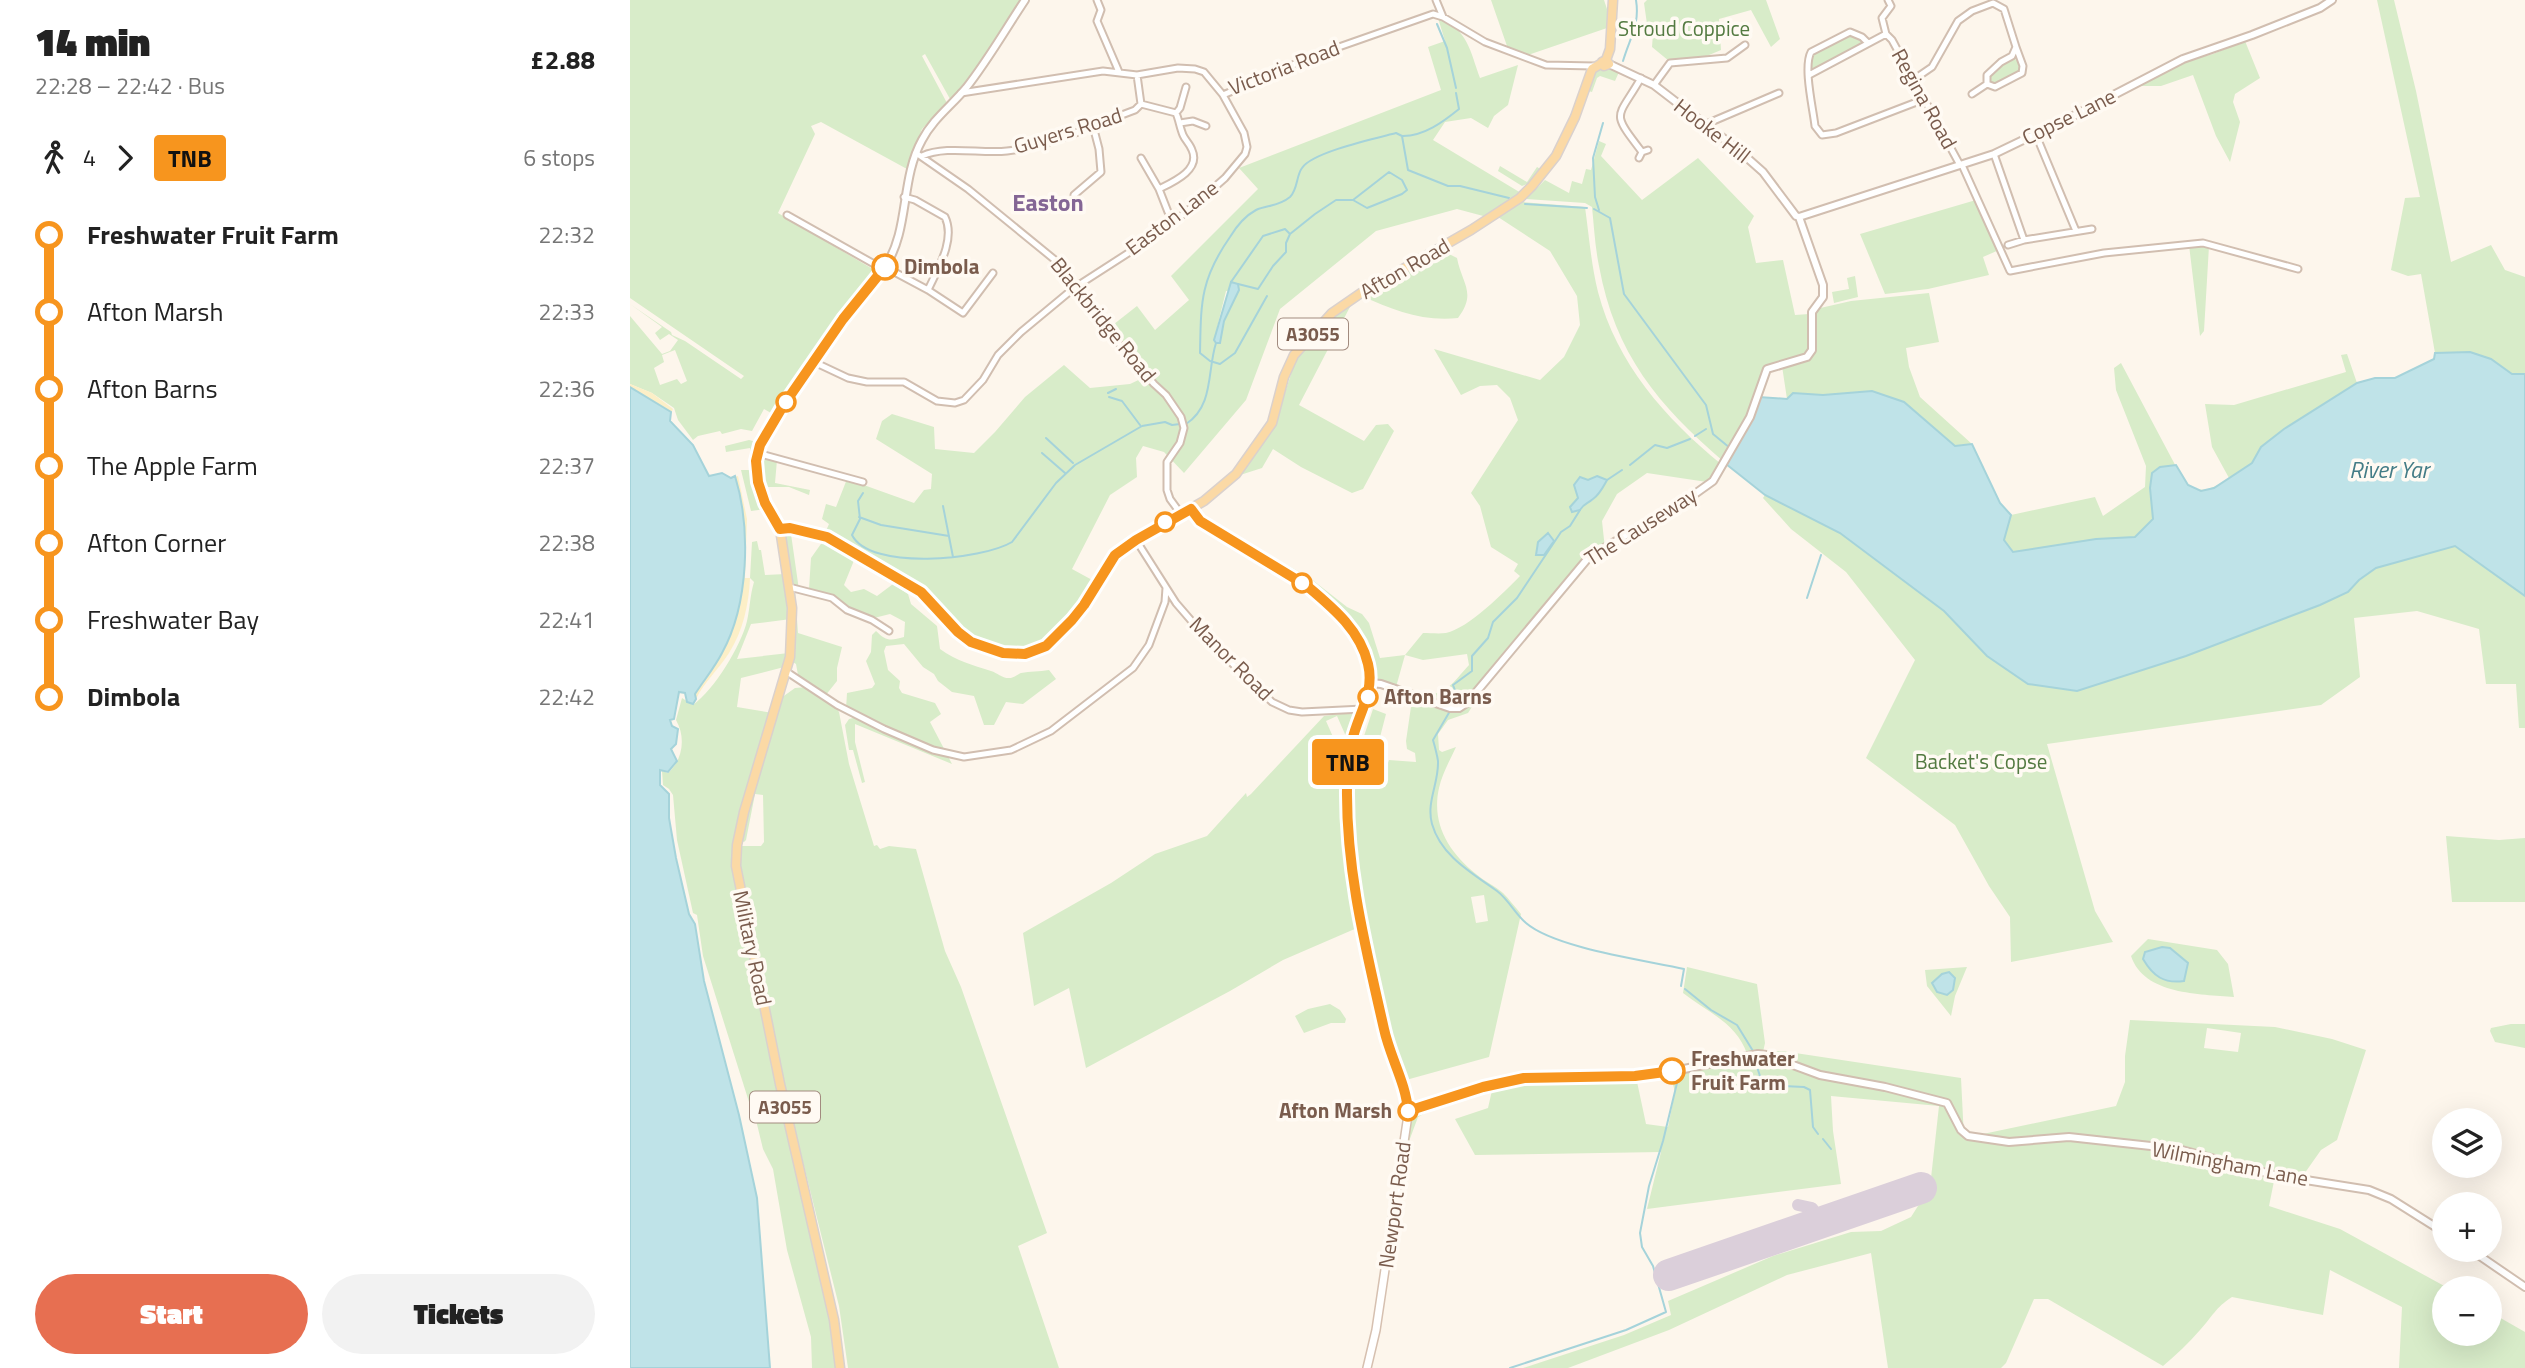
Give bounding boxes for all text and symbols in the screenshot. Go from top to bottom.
park label: Stroud Coppice [1618,12,1750,44]
text: 14 min [35,13,150,71]
street label: Victoria Road [1223,31,1344,103]
text: £2.88 [530,40,595,79]
street label: Regina Road [1884,42,1966,155]
text: 22:28 – 22:42 · Bus [35,68,225,103]
street label: Copse Lane [2016,80,2121,153]
street label: Hooke Hill [1667,90,1758,170]
street label: Guyers Road [1010,98,1126,162]
icon: walk [35,139,73,177]
icon: forward [106,139,144,177]
text: 4 [83,140,96,175]
text: TNB [168,140,212,176]
text: 6 stops [523,140,595,175]
street label: Easton Lane [1118,172,1224,263]
district label: Easton [1012,184,1084,220]
text: Freshwater Fruit Farm [87,215,339,254]
text: 22:32 [538,217,595,252]
street label: Afton Road [1354,229,1455,307]
place label: Dimbola [904,250,980,282]
street label: Blackbridge Road [1043,250,1164,389]
marker: Dimbola [872,254,898,280]
text: Afton Marsh [87,292,223,331]
text: 22:33 [538,294,595,329]
road number: A3055 [1278,318,1348,350]
text: Afton Barns [87,369,218,408]
text: 22:36 [538,371,595,406]
unlabelled marker [776,392,796,412]
text: The Apple Farm [87,446,258,485]
text: 22:37 [538,448,595,483]
water label: River Yar [2349,452,2431,487]
street label: The Causeway [1578,479,1703,573]
unlabelled marker [1155,512,1175,532]
text: Afton Corner [87,523,226,562]
text: 22:38 [538,525,595,560]
unlabelled marker [1292,573,1312,593]
text: Freshwater Bay [87,600,259,639]
text: 22:41 [538,602,595,637]
street label: Manor Road [1182,609,1281,708]
text: Dimbola [87,677,180,716]
text: 22:42 [538,679,595,714]
place label: Afton Barns [1384,680,1492,712]
marker: Afton Barns [1358,687,1378,707]
line badge: TNB [1308,739,1388,785]
text: TNB [1326,744,1370,780]
park label: Backet's Copse [1915,745,2047,777]
street label: Military Road [725,887,781,1008]
place label: Freshwater Fruit Farm [1691,1042,1795,1098]
marker: Freshwater Fruit Farm [1659,1058,1685,1084]
road number: A3055 [750,1092,820,1122]
place label: Afton Marsh [1279,1094,1392,1126]
marker: Afton Marsh [1398,1101,1418,1121]
map controls [2432,1108,2502,1346]
button: layers [2432,1108,2502,1178]
street label: Wilmingham Lane [2149,1132,2311,1194]
street label: Newport Road [1369,1140,1419,1270]
button: + [2432,1192,2502,1262]
button: Start [35,1274,308,1354]
button: Tickets [322,1274,595,1354]
button: − [2432,1276,2502,1346]

